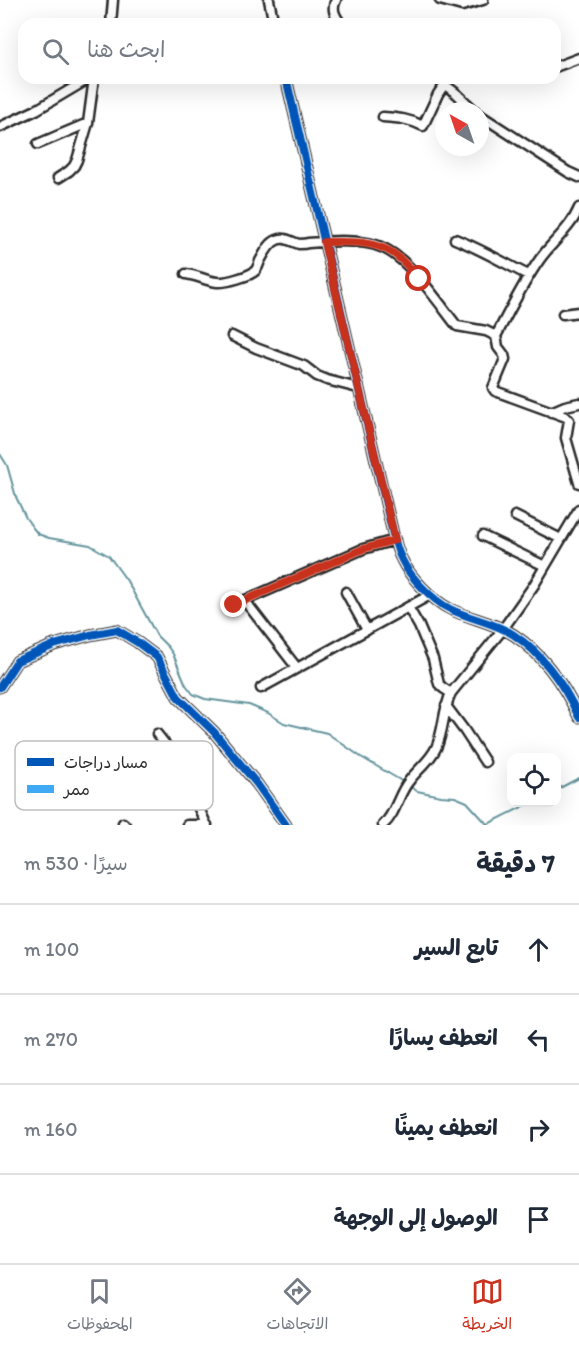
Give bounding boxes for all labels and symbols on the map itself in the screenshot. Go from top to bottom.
north arrow [435,102,489,156]
route start [405,265,431,291]
route end [220,591,246,617]
legend [15,741,213,810]
text: مسار دراجات [64,753,148,772]
text: ممر [62,780,90,799]

